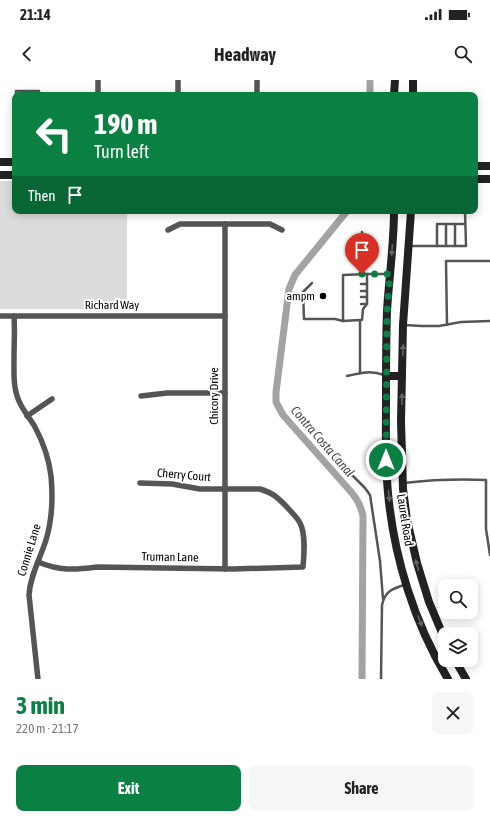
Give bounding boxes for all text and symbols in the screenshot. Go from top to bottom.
text: 21:14 [20,6,51,23]
icon: back [16,43,38,65]
icon: search [452,43,474,65]
text: Headway [214,44,276,65]
icon: left [28,108,80,160]
text: 190 m [94,108,157,140]
text: Turn left [94,141,149,162]
icon: arrive [64,184,86,206]
text: Then [28,187,56,204]
pin [345,233,379,274]
icon: arrive [351,239,373,261]
one-way arrow [388,244,395,256]
place label: ampm [286,289,315,303]
marker: ampm [318,291,328,301]
street label: Richard Way [85,298,139,312]
one-way arrow [399,344,406,356]
street label: Chicory Drive [207,367,221,425]
one-way arrow [398,393,405,405]
water label: Contra Costa Canal [288,403,357,480]
position arrow [365,439,407,481]
street label: Cherry Court [156,466,212,484]
one-way arrow [385,490,392,502]
street label: Laurel Road [394,493,416,547]
street label: Connie Lane [14,522,44,578]
street label: Truman Lane [141,550,199,564]
one-way arrow [414,558,420,570]
map controls [438,579,478,667]
button: search [438,579,478,619]
one-way arrow [417,616,423,628]
button: layers [438,627,478,667]
text: 3 min [16,692,65,719]
button: close [432,692,474,734]
text: 220 m · 21:17 [16,721,79,736]
button: Exit [16,765,241,811]
button: Share [249,765,474,811]

